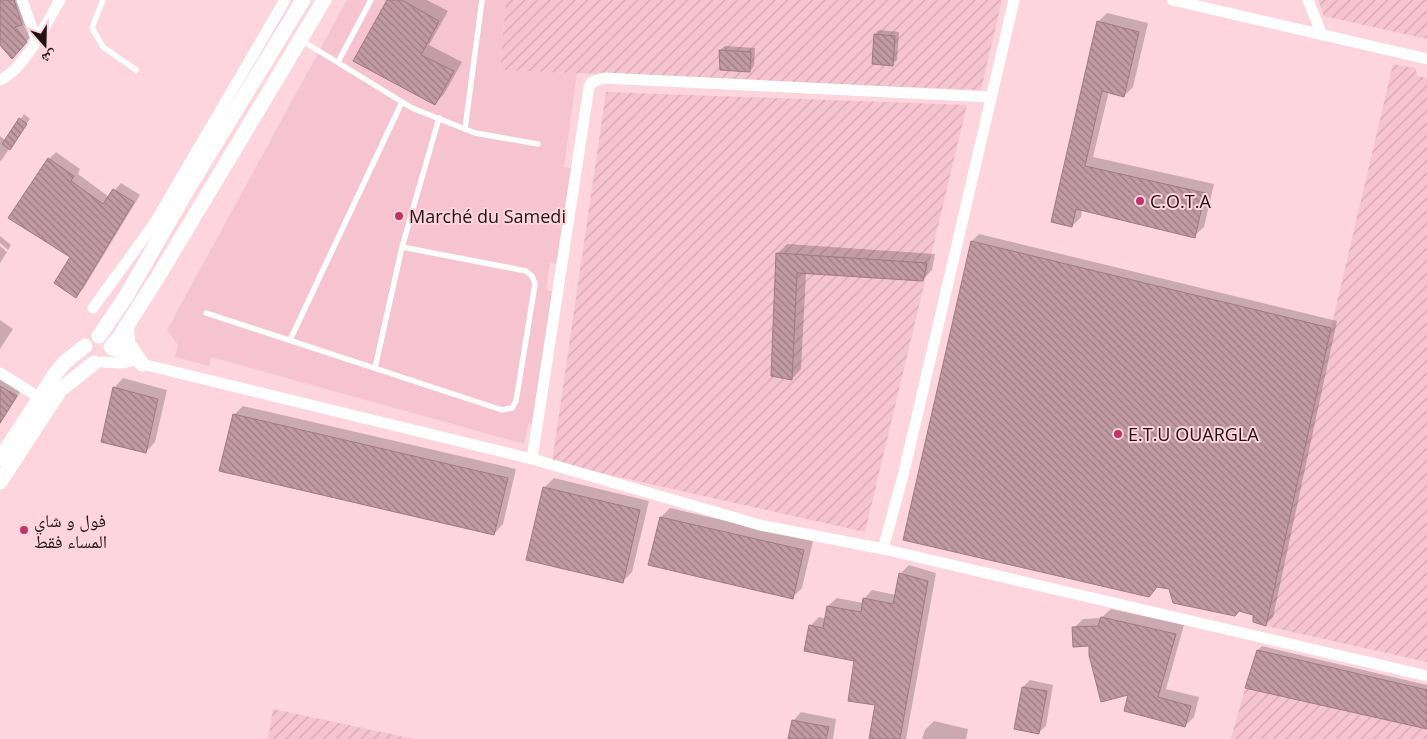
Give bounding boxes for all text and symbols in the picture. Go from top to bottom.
north arrow [20,20,70,70]
text: ش [39,46,60,69]
place label: C.O.T.A [1150,189,1211,213]
marker: C.O.T.A [1134,195,1146,207]
place label: Marché du Samedi [409,204,566,228]
marker: Marché du Samedi [393,210,405,222]
place label: E.T.U OUARGLA [1128,422,1259,446]
marker: E.T.U OUARGLA [1112,428,1124,440]
place label: فول و شاي المساء فقط [34,508,107,553]
marker: فول و شاي المساء فقط [18,524,30,536]

